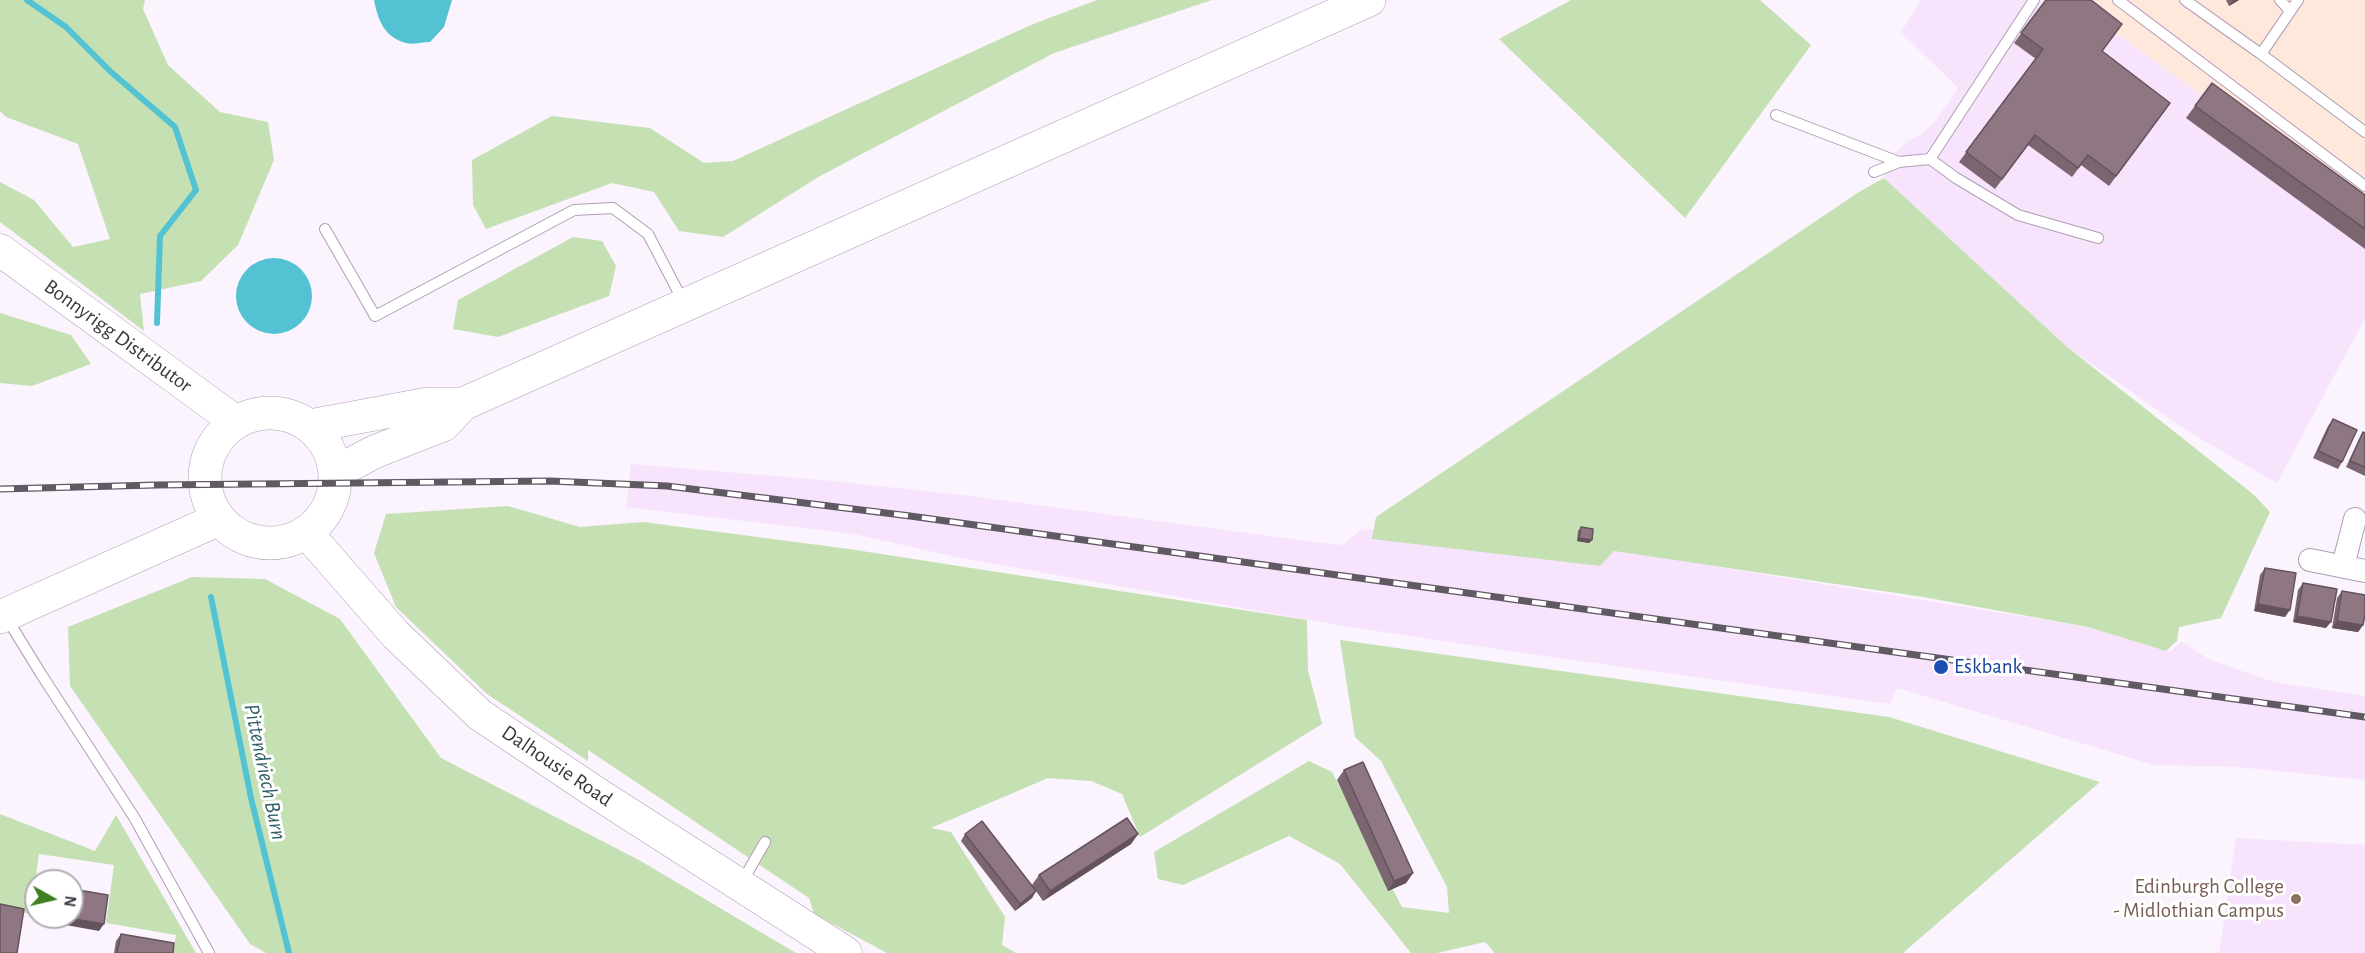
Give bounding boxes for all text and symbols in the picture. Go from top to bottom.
street label: Bonnyrigg Distributor [39,274,197,398]
place label: Eskbank [1954,654,2022,680]
marker: Eskbank [1932,658,1950,676]
water label: Pittendriech Burn [238,701,292,843]
street label: Dalhousie Road [497,720,617,812]
north arrow [24,869,84,929]
place label: Edinburgh College - Midlothian Campus [2113,874,2284,924]
marker: Edinburgh College - Midlothian Campus [2289,892,2303,906]
text: N [61,895,79,908]

